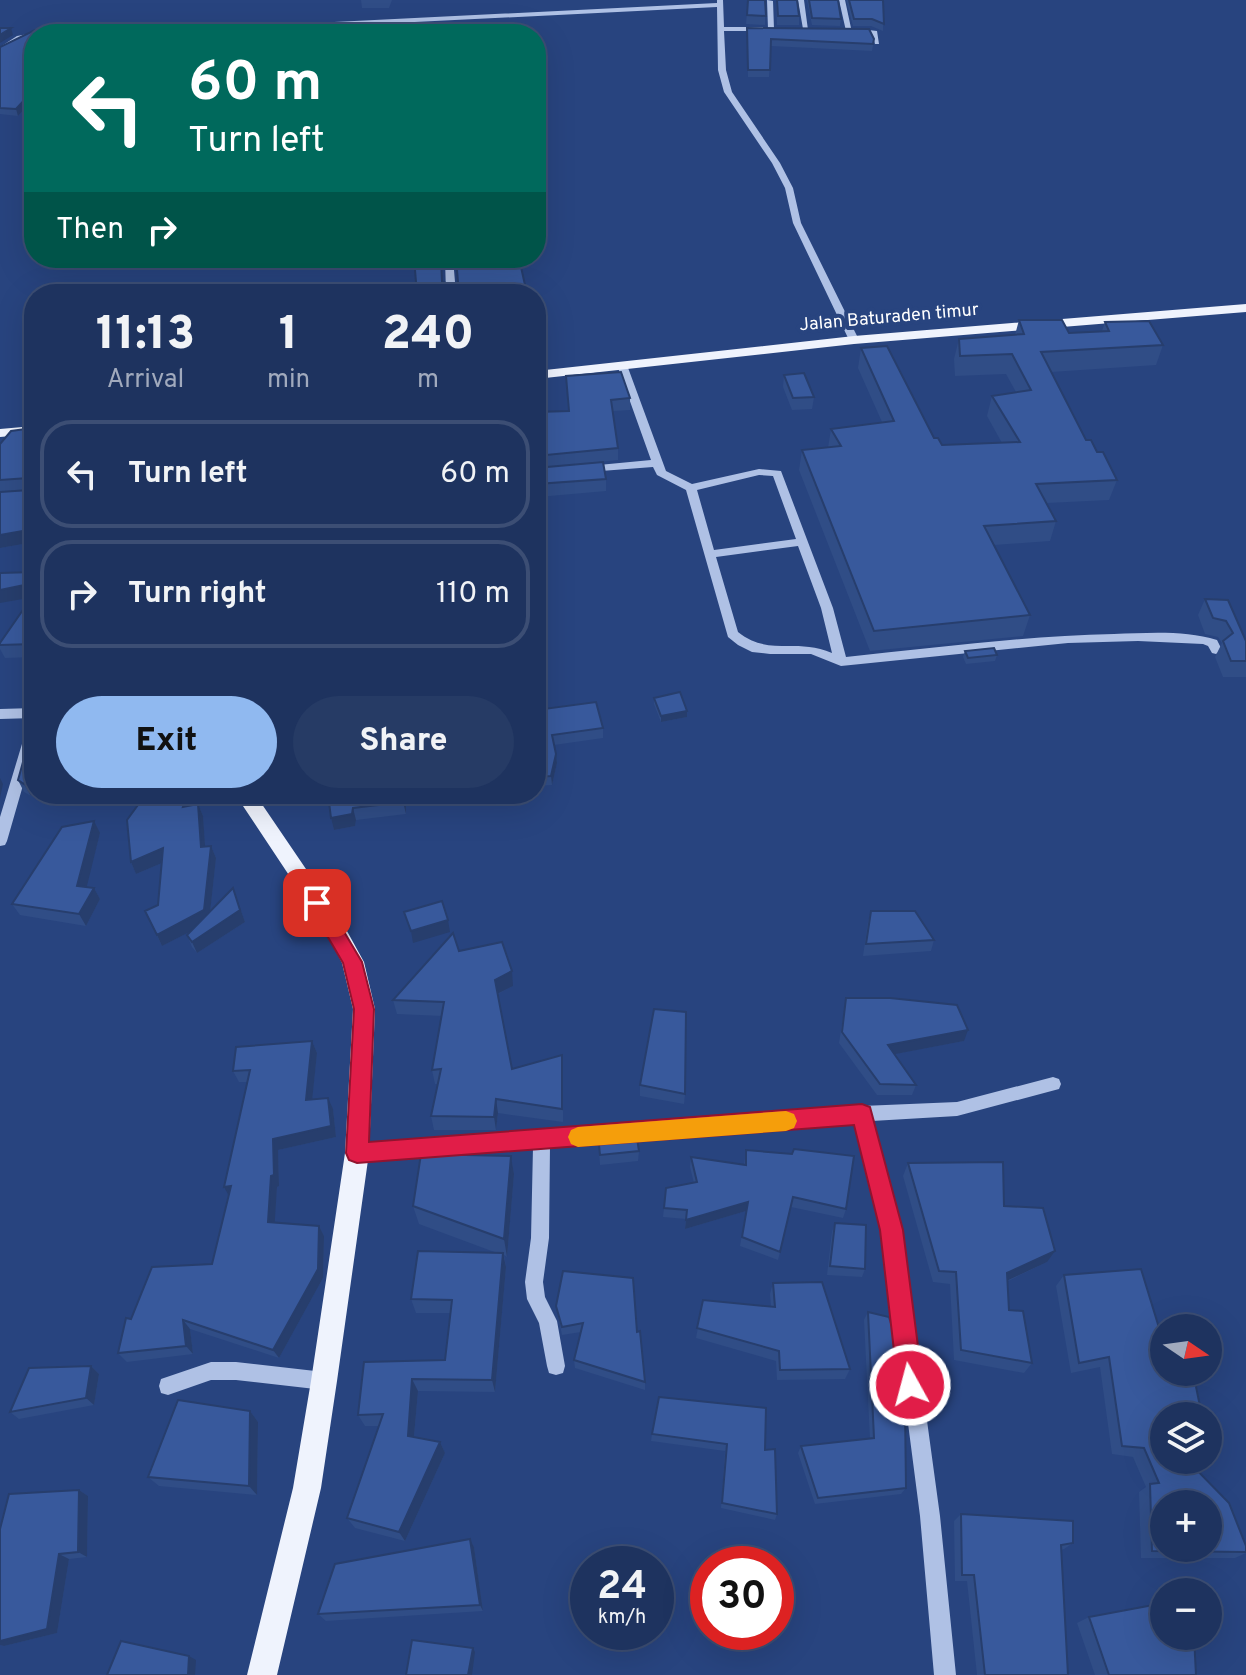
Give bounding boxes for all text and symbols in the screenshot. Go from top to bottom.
text: 60 m [188,50,322,120]
icon: left [56,56,160,160]
text: Turn left [188,119,325,165]
icon: right [140,208,184,252]
text: Then [56,212,124,249]
street label: Jalan Baturaden timur [798,299,980,337]
text: 11:13 [96,306,195,366]
text: 1 [279,306,298,366]
text: 240 [382,306,474,366]
text: Arrival [107,364,184,397]
text: min [267,364,310,397]
text: m [417,364,439,397]
icon: left [60,452,104,496]
text: Turn left [128,456,248,493]
text: 60 m [440,456,510,493]
icon: right [60,572,104,616]
text: Turn right [128,576,266,613]
text: 110 m [436,576,510,613]
button: Exit [56,696,277,788]
button: Share [293,696,514,788]
pin [283,869,351,937]
icon: arrive [295,881,339,925]
north arrow [1150,1314,1222,1386]
map controls [1150,1314,1222,1650]
position arrow [868,1343,952,1427]
button: layers [1150,1402,1222,1474]
button: + [1150,1490,1222,1562]
speed limit sign: 30 [690,1546,794,1650]
text: 24 [597,1563,647,1613]
button: − [1150,1578,1222,1650]
text: km/h [598,1605,646,1631]

